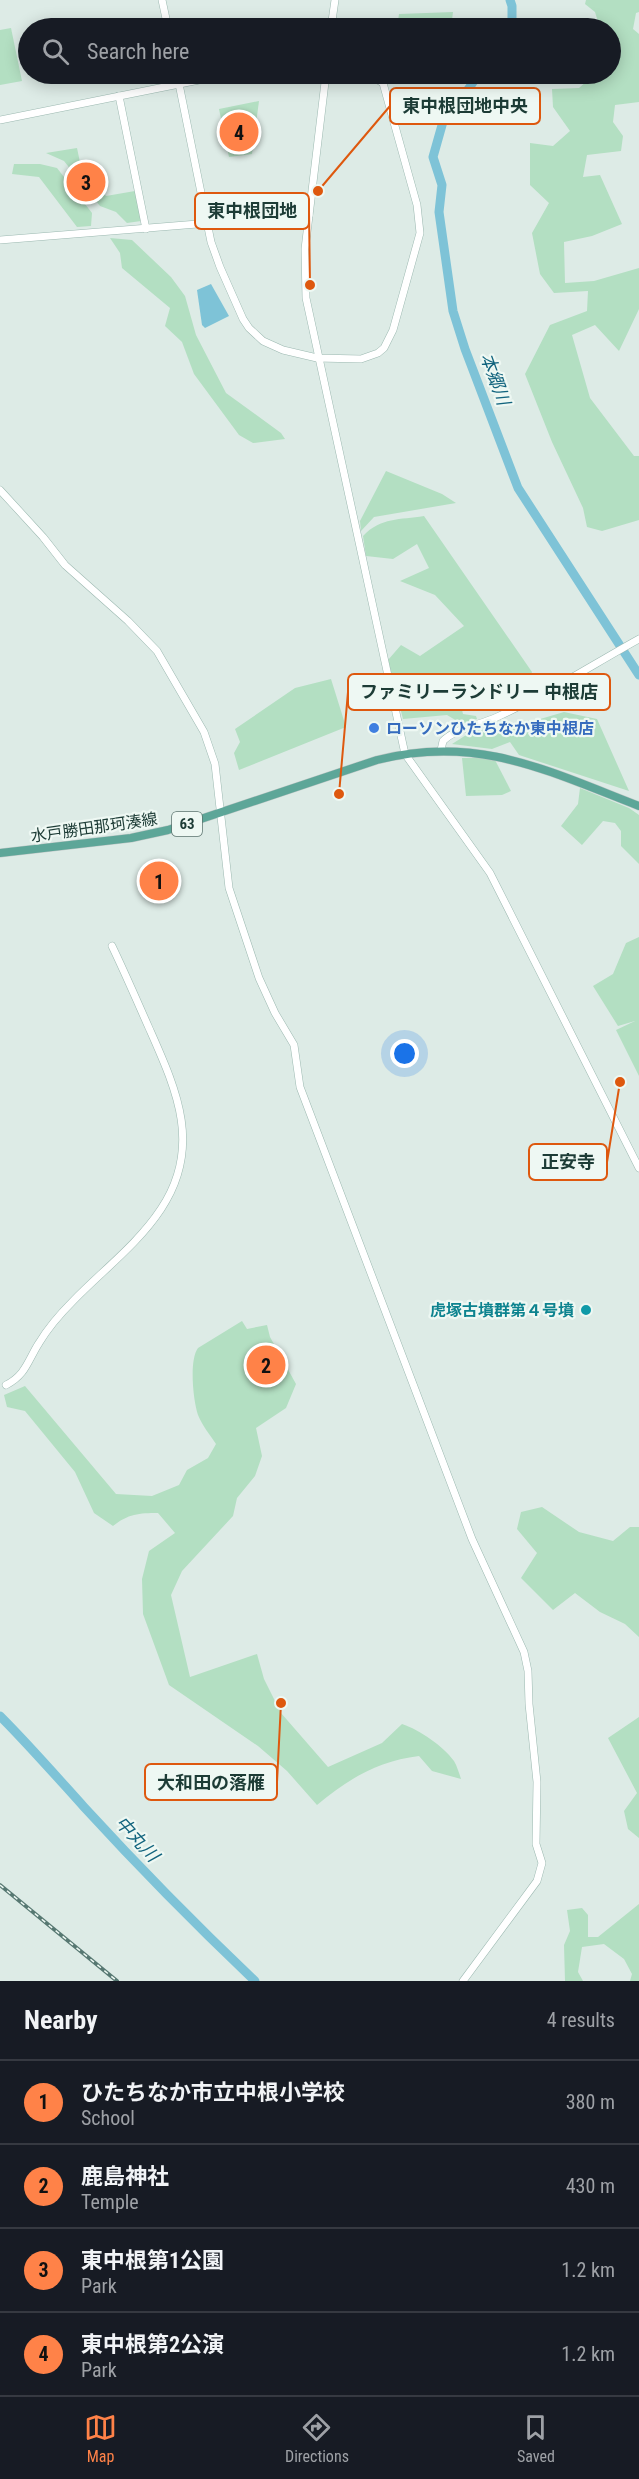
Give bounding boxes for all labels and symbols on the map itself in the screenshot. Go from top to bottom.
callout: 東中根団地中央 [390,88,540,124]
text: 東中根団地中央 [402,95,528,116]
pin: 4 [220,110,258,154]
pin: 3 [66,160,106,204]
callout: 東中根団地 [195,193,309,229]
text: 東中根団地 [207,200,297,221]
water label: 本郷川 [476,350,515,410]
callout: ファミリーランドリー 中根店 [348,674,610,710]
text: ファミリーランドリー 中根店 [360,681,598,702]
place label: ローソンひたちなか東中根店 [386,719,594,738]
marker: ローソンひたちなか東中根店 [367,721,381,735]
street label: 水戸勝田那珂湊線 [29,809,159,846]
road number: 63 [172,812,202,836]
pin: 1 [140,858,178,904]
your location [390,1039,419,1068]
callout: 正安寺 [529,1144,607,1180]
text: 正安寺 [541,1151,595,1172]
place label: 虎塚古墳群第４号墳 [430,1301,574,1320]
marker: 虎塚古墳群第４号墳 [579,1303,593,1317]
pin: 2 [246,1342,286,1388]
callout: 大和田の落雁 [145,1764,277,1800]
text: 大和田の落雁 [157,1772,265,1793]
water label: 中丸川 [111,1812,165,1867]

